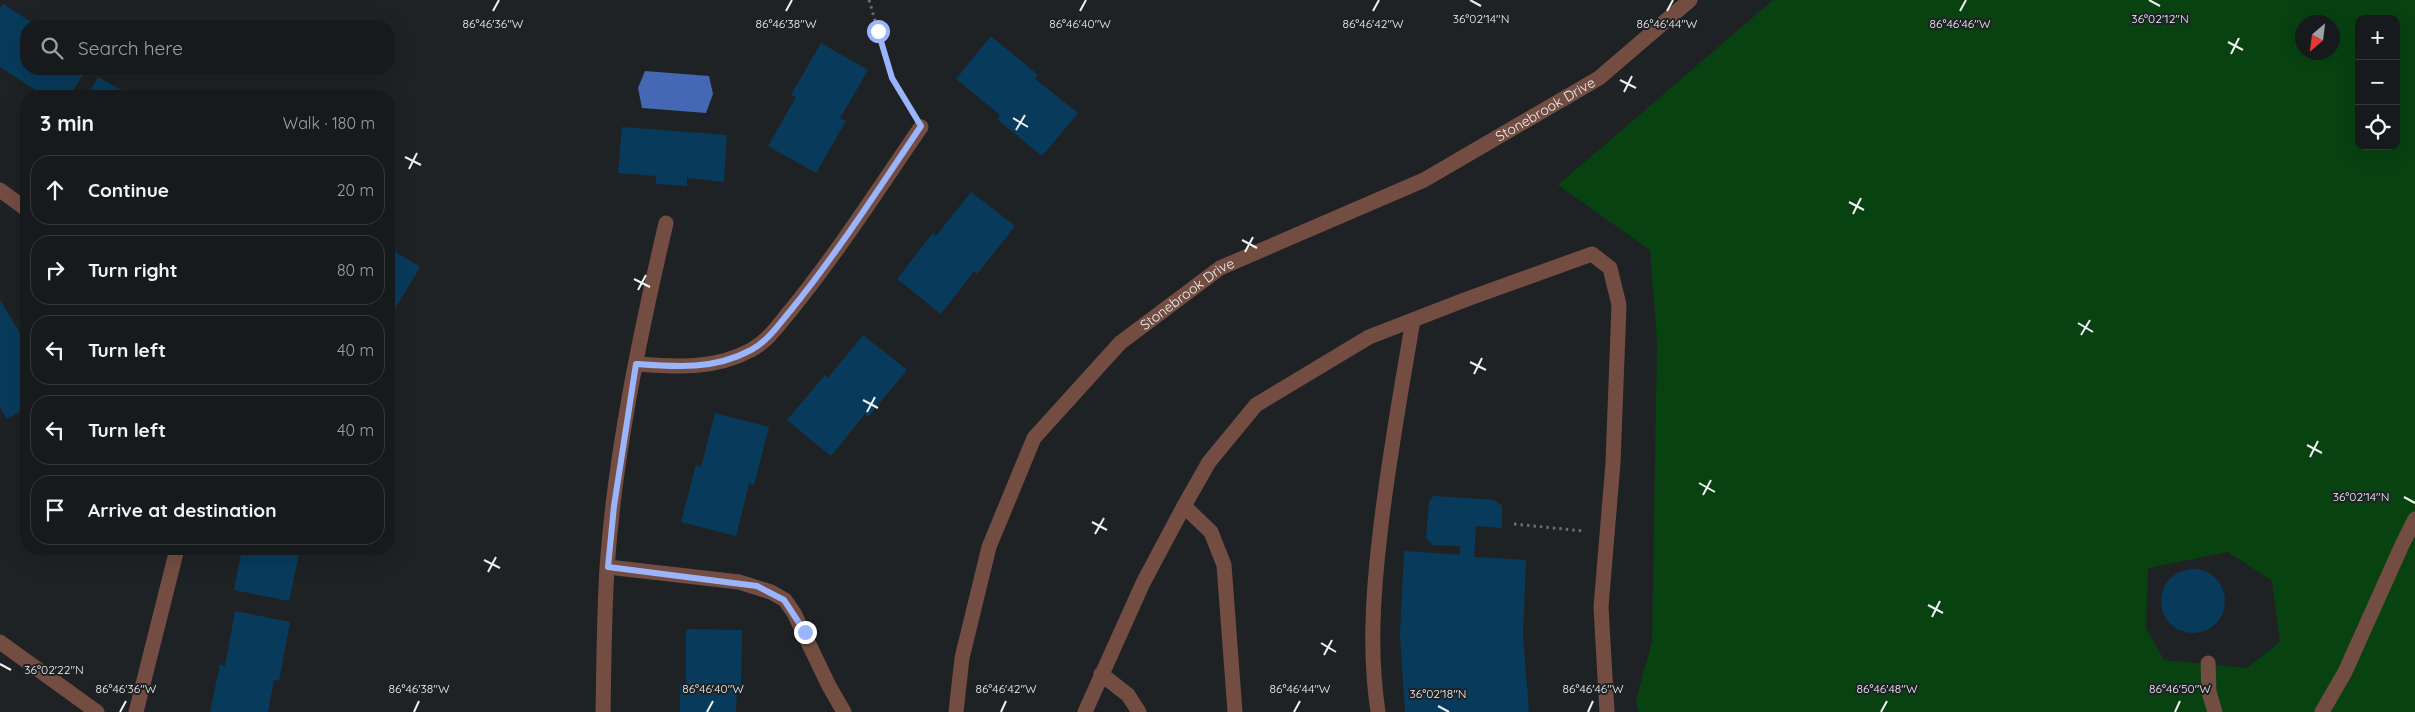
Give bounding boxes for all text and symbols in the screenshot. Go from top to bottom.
text: 36°02'14"N [1453,11,1509,26]
text: 36°02'12"N [2131,11,2189,26]
north arrow [2295,15,2340,60]
map controls [2355,15,2400,150]
button: + [2355,15,2400,60]
text: 86°46'36"W [463,16,524,31]
text: 86°46'38"W [756,16,817,31]
text: 86°46'40"W [1049,16,1111,31]
text: 86°46'42"W [1342,16,1404,31]
text: 86°46'44"W [1637,16,1698,31]
text: 86°46'46"W [1930,16,1991,31]
search box [20,20,395,75]
route start [867,20,890,43]
icon: search [38,34,66,62]
text: Search here [78,36,183,60]
button: − [2355,60,2400,105]
street label: Stonebrook Drive [1492,73,1598,146]
button: locate [2355,105,2400,150]
text: 3 min [40,110,94,136]
text: Walk · 180 m [283,113,375,133]
icon: ahead [41,176,69,204]
text: Continue [88,178,169,202]
text: 20 m [337,180,374,200]
street label: Stonebrook Drive [1136,254,1237,334]
icon: right [41,256,69,284]
text: Turn right [88,258,177,282]
text: 80 m [337,260,374,280]
icon: left [41,336,69,364]
text: Turn left [88,338,166,362]
text: 40 m [337,340,374,360]
icon: left [41,416,69,444]
text: Turn left [88,418,166,442]
text: 40 m [337,420,374,440]
text: 36°02'14"N [2333,489,2389,504]
icon: arrive [41,496,69,524]
text: Arrive at destination [88,498,277,522]
route end [794,621,817,644]
text: 36°02'22"N [24,662,84,677]
text: 86°46'36"W [96,681,157,696]
text: 86°46'38"W [389,681,450,696]
text: 86°46'40"W [682,681,744,696]
text: 86°46'42"W [975,681,1037,696]
text: 86°46'44"W [1270,681,1331,696]
text: 86°46'46"W [1563,681,1624,696]
text: 86°46'48"W [1856,681,1918,696]
text: 86°46'50"W [2149,681,2211,696]
text: 36°02'18"N [1409,686,1467,701]

